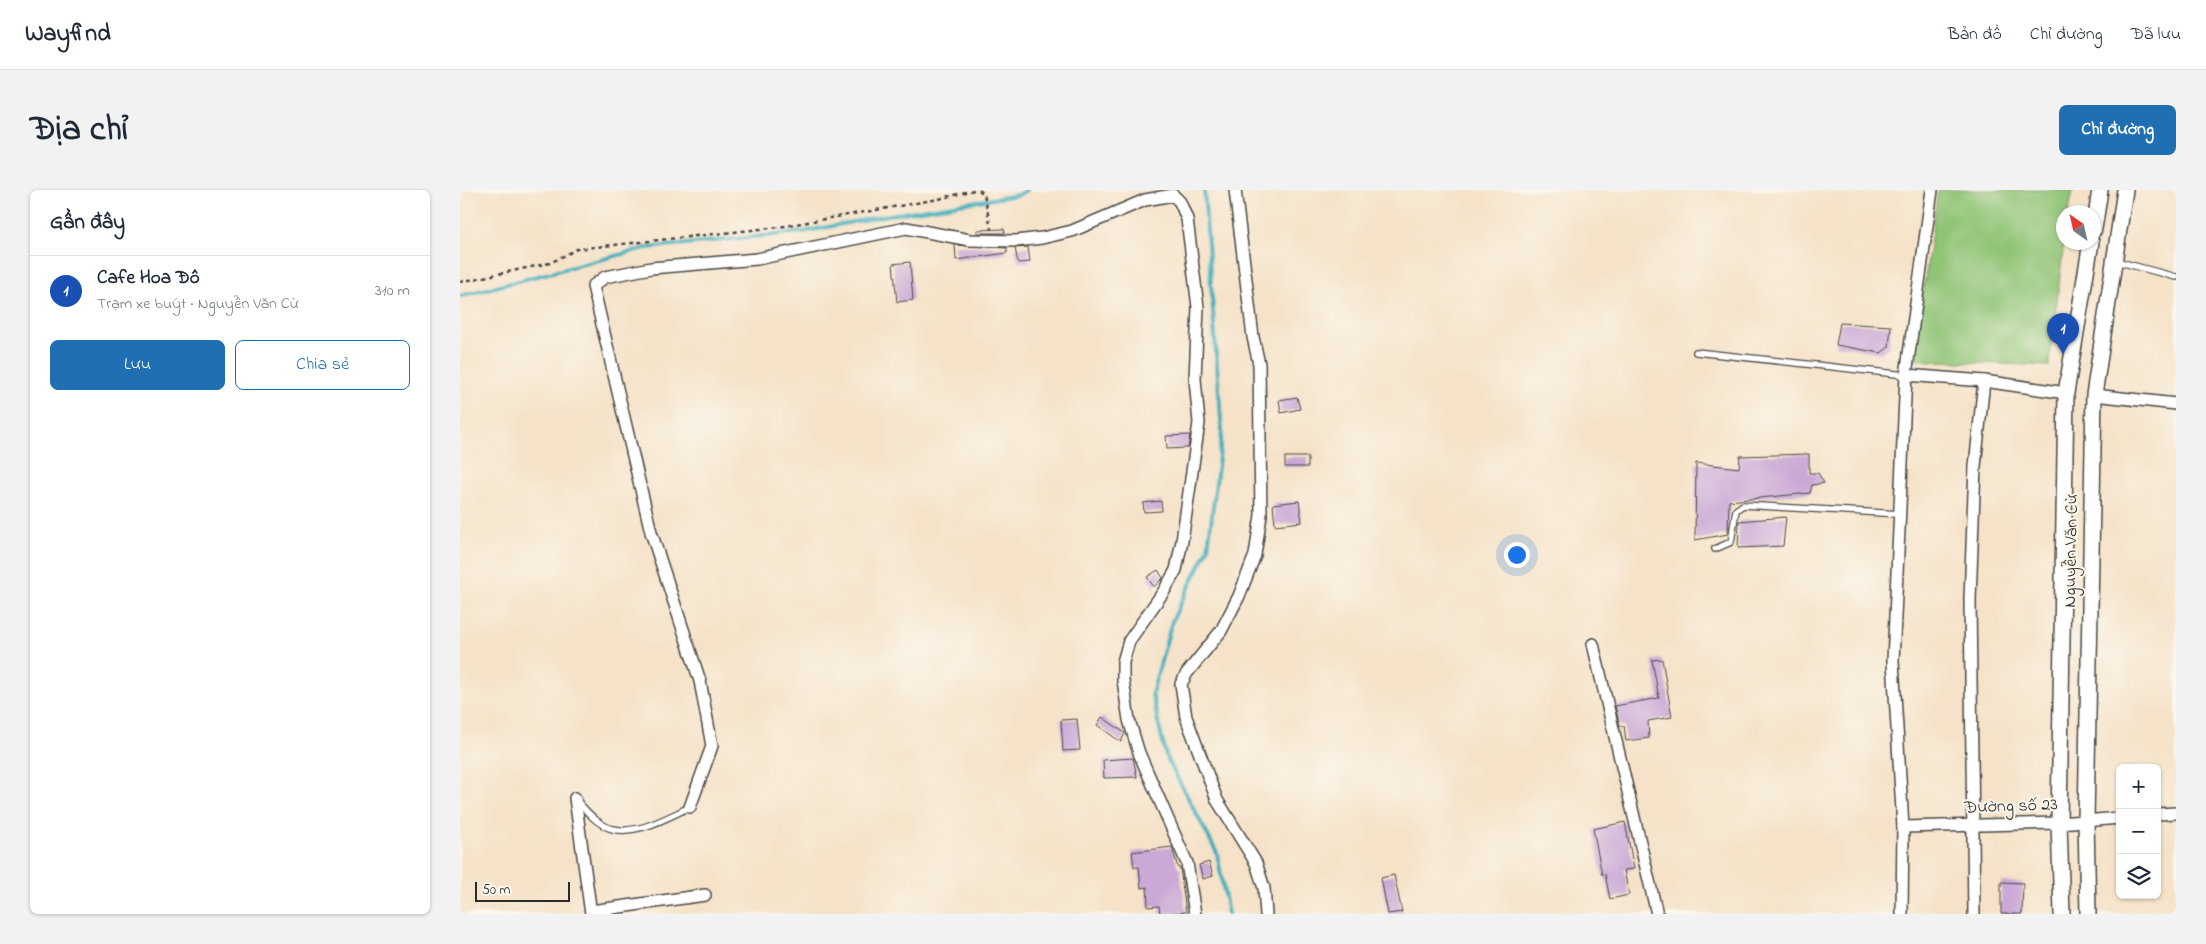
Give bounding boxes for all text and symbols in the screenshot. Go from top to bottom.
text: Wayfind [25,17,111,52]
text: Bản đồ [1948,22,2002,48]
text: Chỉ đường [2030,22,2103,48]
text: Đã lưu [2131,22,2181,48]
text: Địa chỉ [30,105,128,156]
button: Chỉ đường [2059,105,2176,155]
north arrow [2056,205,2101,250]
text: Gần đây [50,208,125,238]
text: Cafe Hoa Đô [97,265,200,292]
text: 1 [63,279,69,303]
text: 310 m [375,279,410,303]
text: Trạm xe buýt · Nguyễn Văn Cừ [97,292,299,316]
pin: 1 [2047,313,2079,354]
button: Lưu [50,340,225,390]
button: Chia sẻ [235,340,410,390]
street label: Nguyễn Văn Cừ [2058,494,2087,608]
your location [1504,542,1530,568]
map controls [2116,764,2161,899]
button: + [2116,764,2161,809]
street label: Đường số 23 [1963,792,2058,823]
button: − [2116,809,2161,854]
button: layers [2116,854,2161,899]
scale bar [475,879,570,902]
text: 50 m [482,880,510,901]

